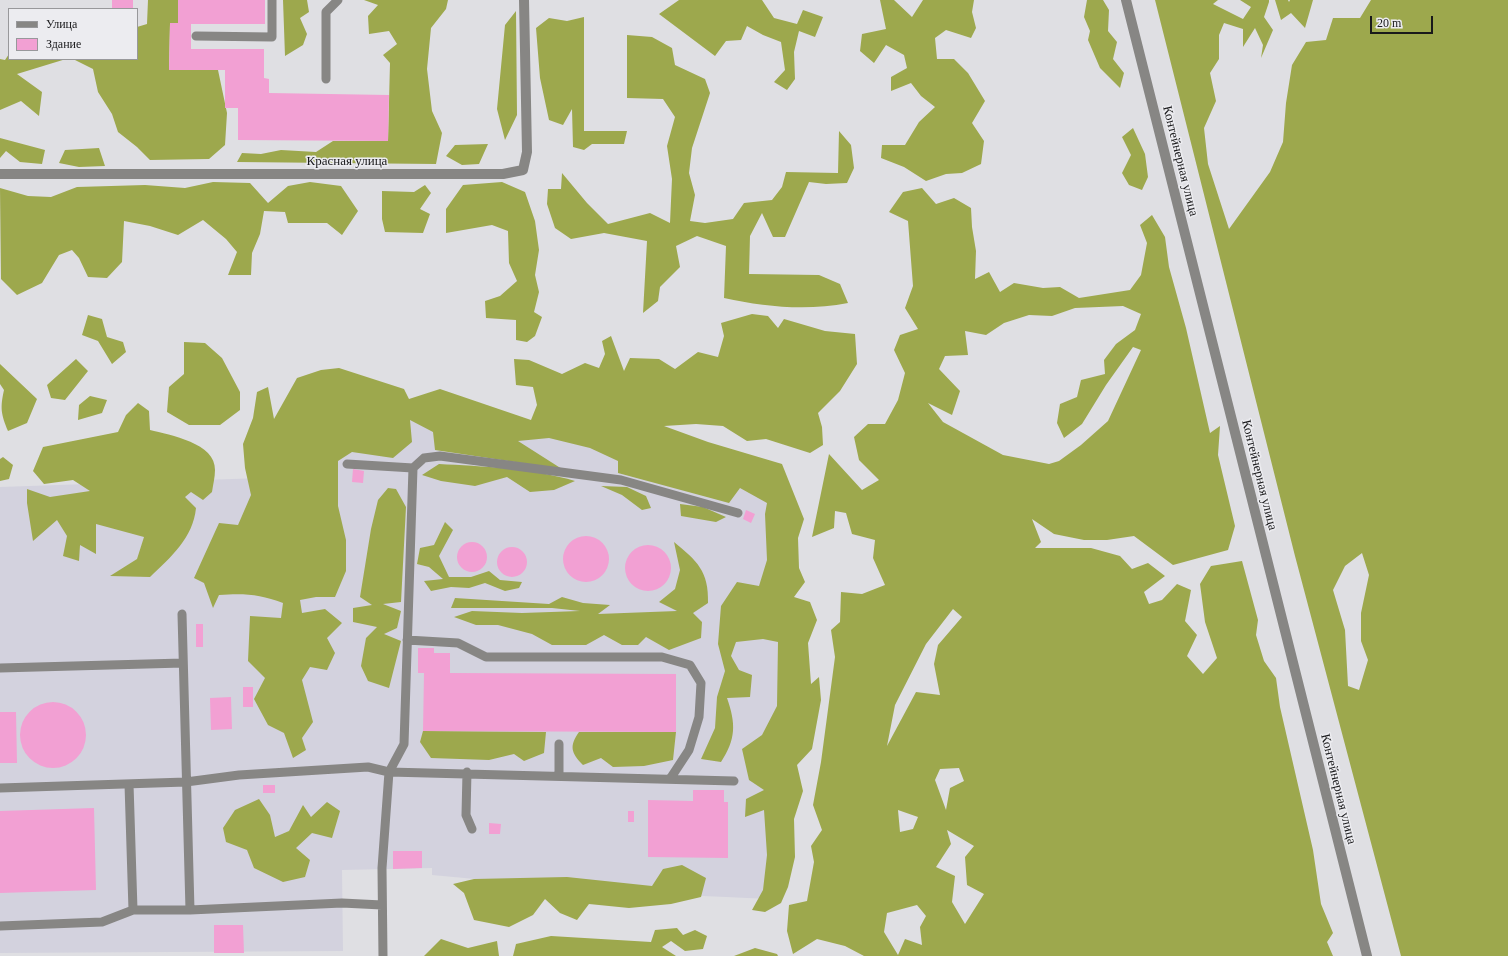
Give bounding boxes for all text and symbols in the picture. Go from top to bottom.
legend [8,8,138,60]
scale bar [1372,8,1435,34]
text: 20 m [1377,16,1401,30]
text: Улица [46,17,77,31]
text: Здание [46,37,81,51]
street label: Контейнерная улица [1159,104,1201,218]
street label: Красная улица [307,154,387,170]
street label: Контейнерная улица [1238,418,1280,532]
street label: Контейнерная улица [1317,732,1359,846]

